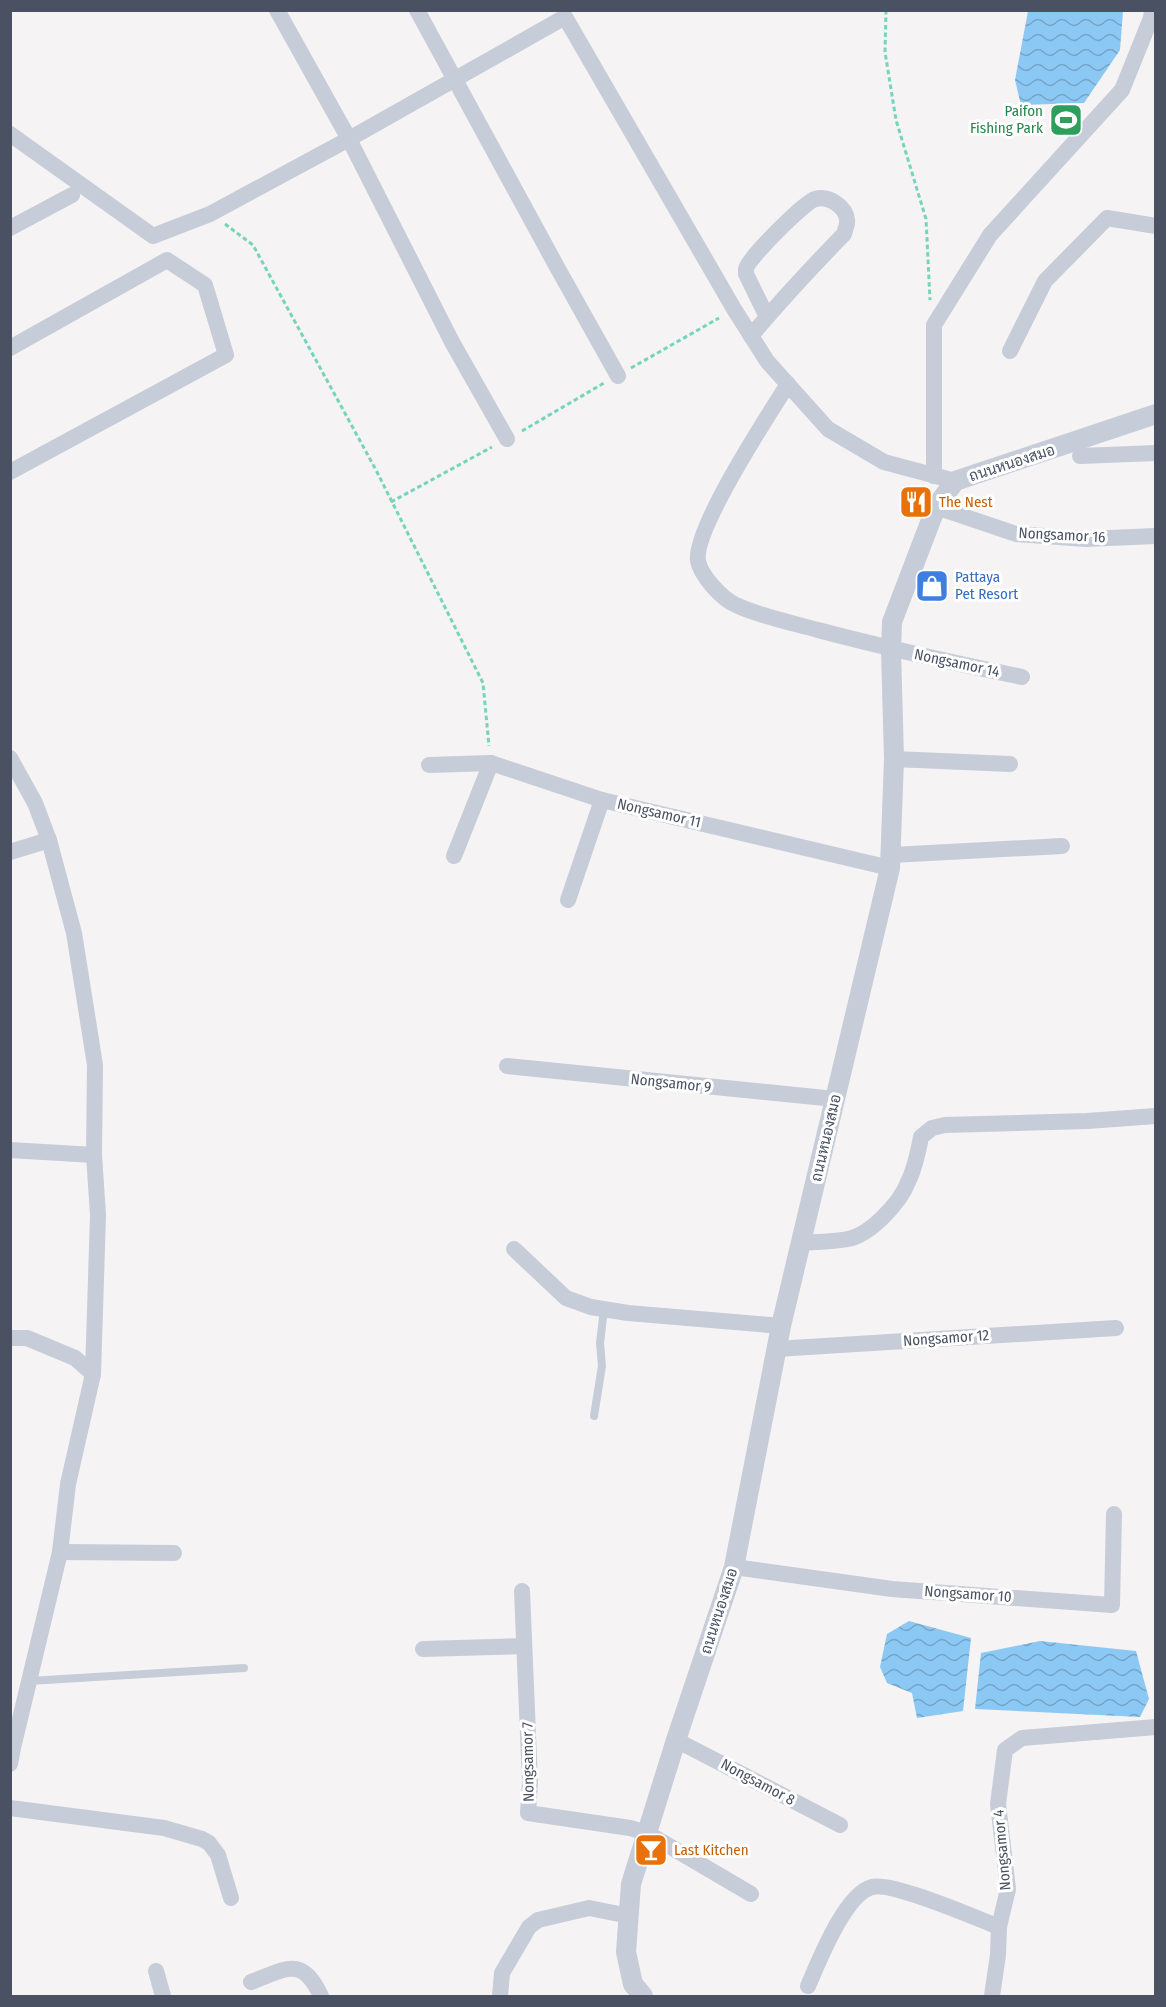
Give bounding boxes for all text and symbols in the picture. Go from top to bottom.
place label: Paifon Fishing Park [970,102,1043,137]
sports icon: Paifon Fishing Park [1048,102,1084,138]
street label: ถนนหนองสมอ [967,441,1057,485]
restaurant icon: The Nest [898,484,934,520]
place label: The Nest [939,493,993,511]
street label: Nongsamor 16 [1018,524,1106,546]
shop icon: Pattaya Pet Resort [914,568,950,604]
place label: Pattaya Pet Resort [955,568,1018,603]
street label: Nongsamor 14 [913,645,1001,681]
street label: Nongsamor 11 [615,795,703,831]
street label: Nongsamor 9 [630,1070,712,1096]
street label: ถนนหนองสมอ [807,1092,845,1184]
street label: Nongsamor 12 [902,1326,990,1350]
street label: ถนนหนองสมอ [697,1566,741,1656]
street label: Nongsamor 10 [924,1582,1012,1606]
street label: Nongsamor 7 [518,1722,538,1802]
street label: Nongsamor 8 [718,1755,798,1809]
street label: Nongsamor 4 [990,1809,1014,1891]
bar icon: Last Kitchen [633,1832,669,1868]
place label: Last Kitchen [674,1841,749,1859]

